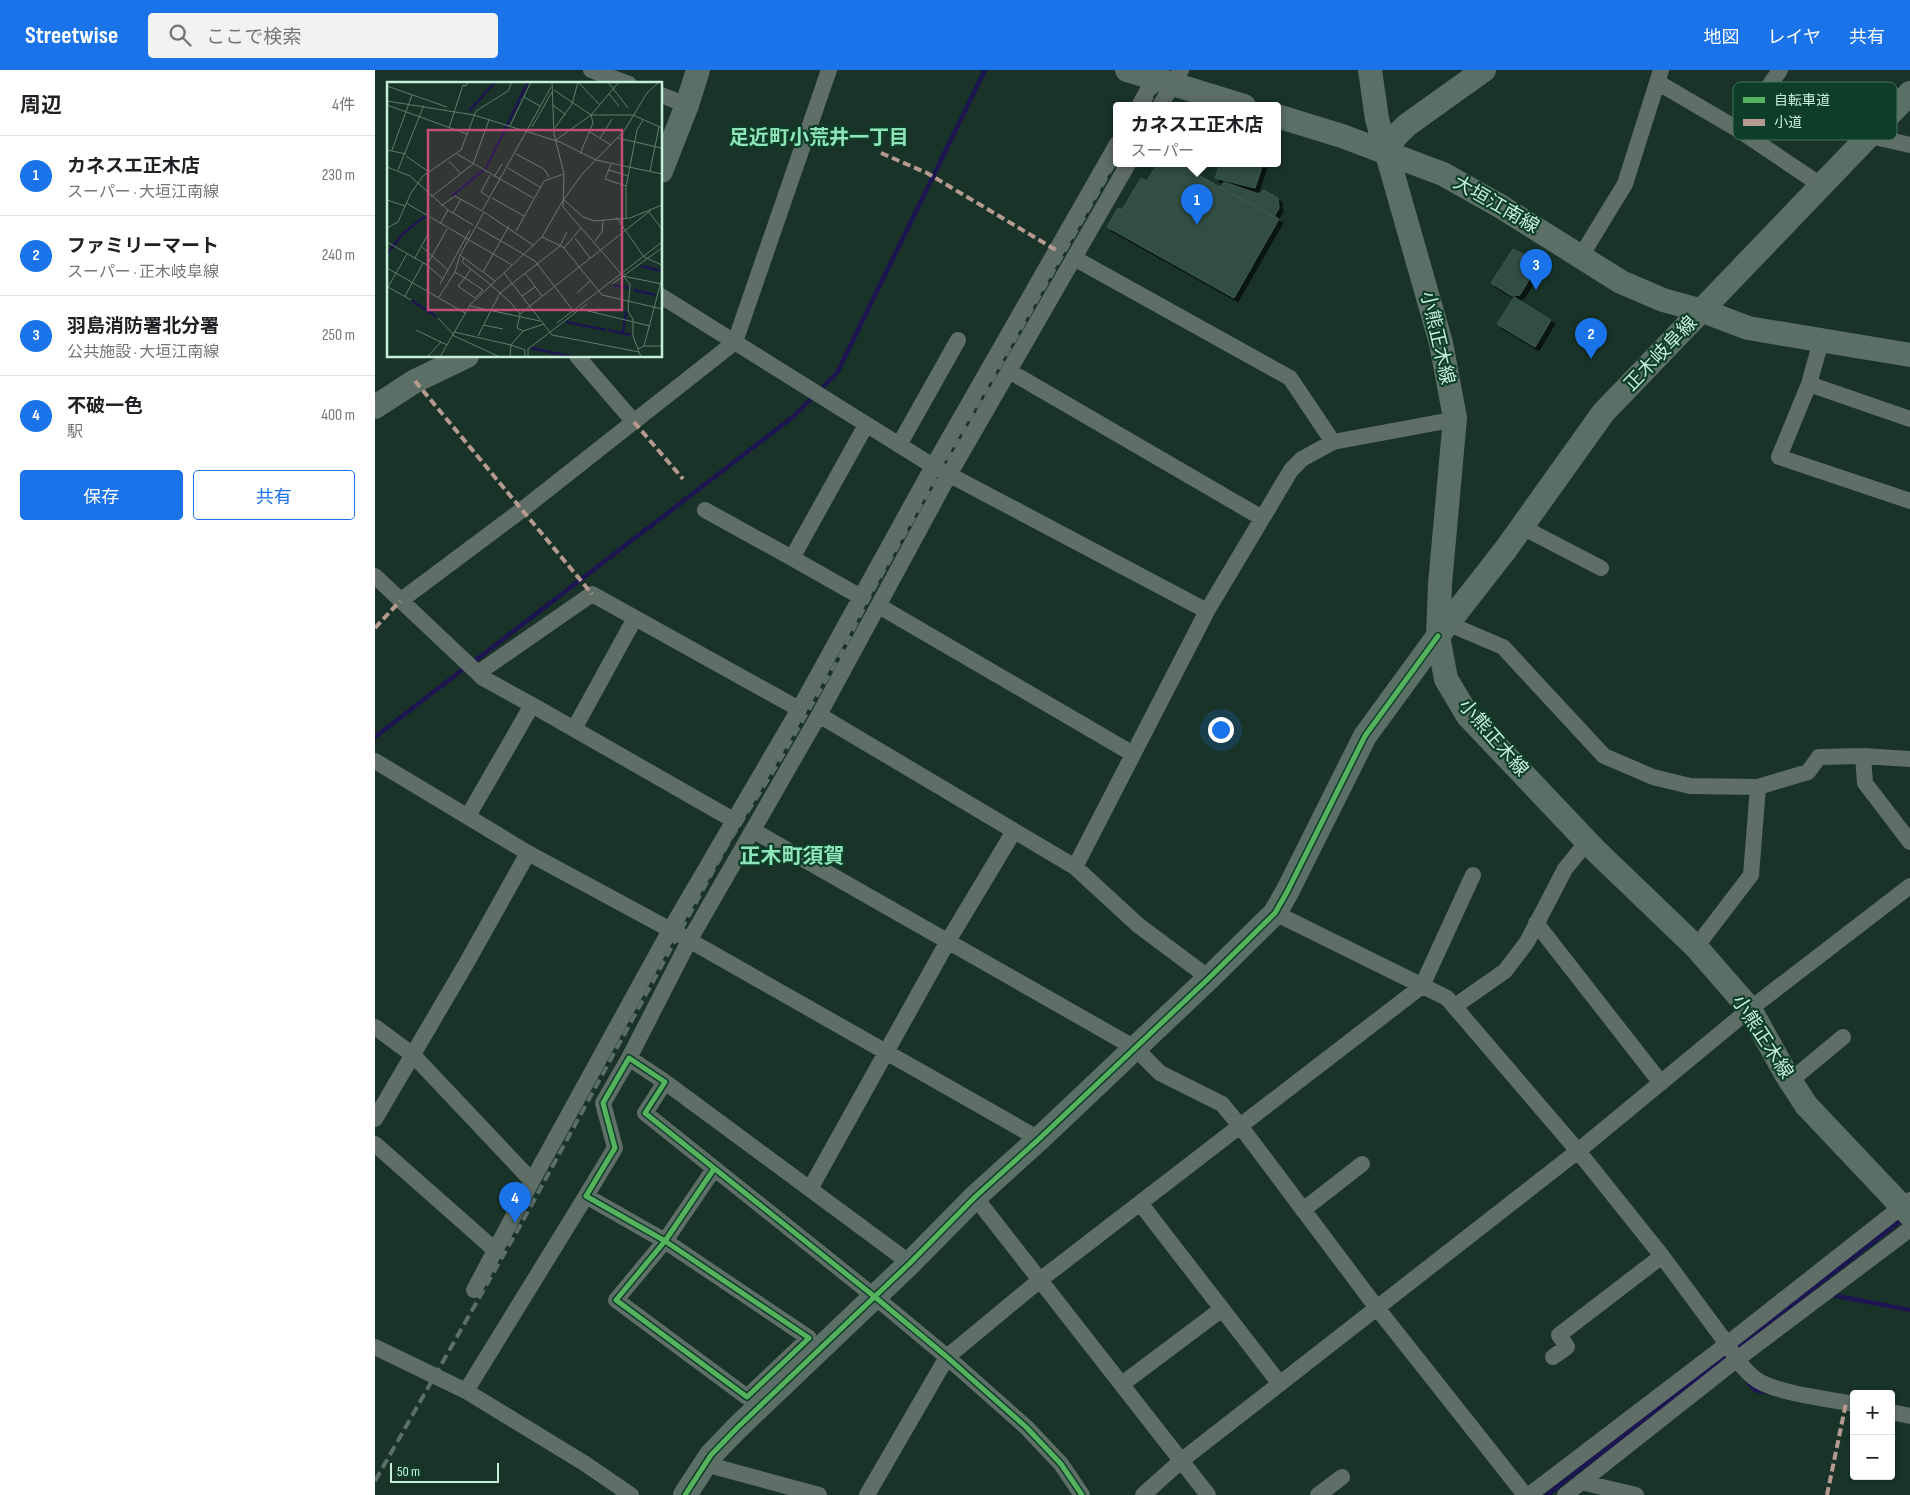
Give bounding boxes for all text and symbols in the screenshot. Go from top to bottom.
search box [148,13,498,58]
text: Streetwise [25,21,118,50]
icon: search [166,21,194,49]
text: ここで検索 [206,26,301,49]
text: 地図 [1704,27,1740,48]
text: レイヤ [1768,27,1821,48]
text: 共有 [1849,27,1885,48]
inset map [387,82,663,358]
legend [1733,82,1897,140]
text: 自転車道 [1774,92,1830,109]
text: 周辺 [20,93,62,118]
text: 4件 [332,96,355,115]
popup [1113,102,1281,167]
text: カネスエ正木店 [1130,114,1264,137]
text: 小道 [1774,114,1802,131]
district label: 足近町小荒井一丁目 [729,126,909,150]
text: スーパー [1130,142,1194,161]
text: カネスエ正木店 [67,155,200,178]
text: 1 [33,166,39,185]
text: 230 m [322,166,355,185]
street label: 大垣江南線 [1449,171,1543,239]
text: スーパー · 大垣江南線 [67,183,219,202]
pin: 1 [1181,184,1213,225]
text: ファミリーマート [67,235,219,258]
text: 2 [32,246,40,265]
text: 240 m [322,246,355,265]
pin: 3 [1520,249,1552,290]
text: スーパー · 正木岐阜線 [67,263,219,282]
street label: 小熊正木線 [1415,289,1459,387]
street label: 正木岐阜線 [1620,312,1702,396]
text: 羽島消防署北分署 [67,315,219,338]
pin: 2 [1575,318,1607,359]
text: 3 [32,326,40,345]
text: 250 m [322,326,355,345]
text: 公共施設 · 大垣江南線 [67,343,219,362]
text: 不破一色 [67,395,143,418]
text: 4 [32,406,40,425]
text: 400 m [321,406,355,425]
text: 駅 [67,423,83,442]
button: 保存 [20,470,183,520]
button: 共有 [193,470,355,520]
street label: 小熊正木線 [1453,695,1533,781]
your location [1208,717,1234,743]
district label: 正木町須賀 [740,844,845,869]
street label: 小熊正木線 [1726,991,1798,1083]
pin: 4 [499,1182,531,1223]
map controls [1850,1390,1895,1480]
button: + [1850,1390,1895,1435]
button: − [1850,1435,1895,1480]
scale bar [390,1460,499,1483]
text: 50 m [397,1463,420,1480]

